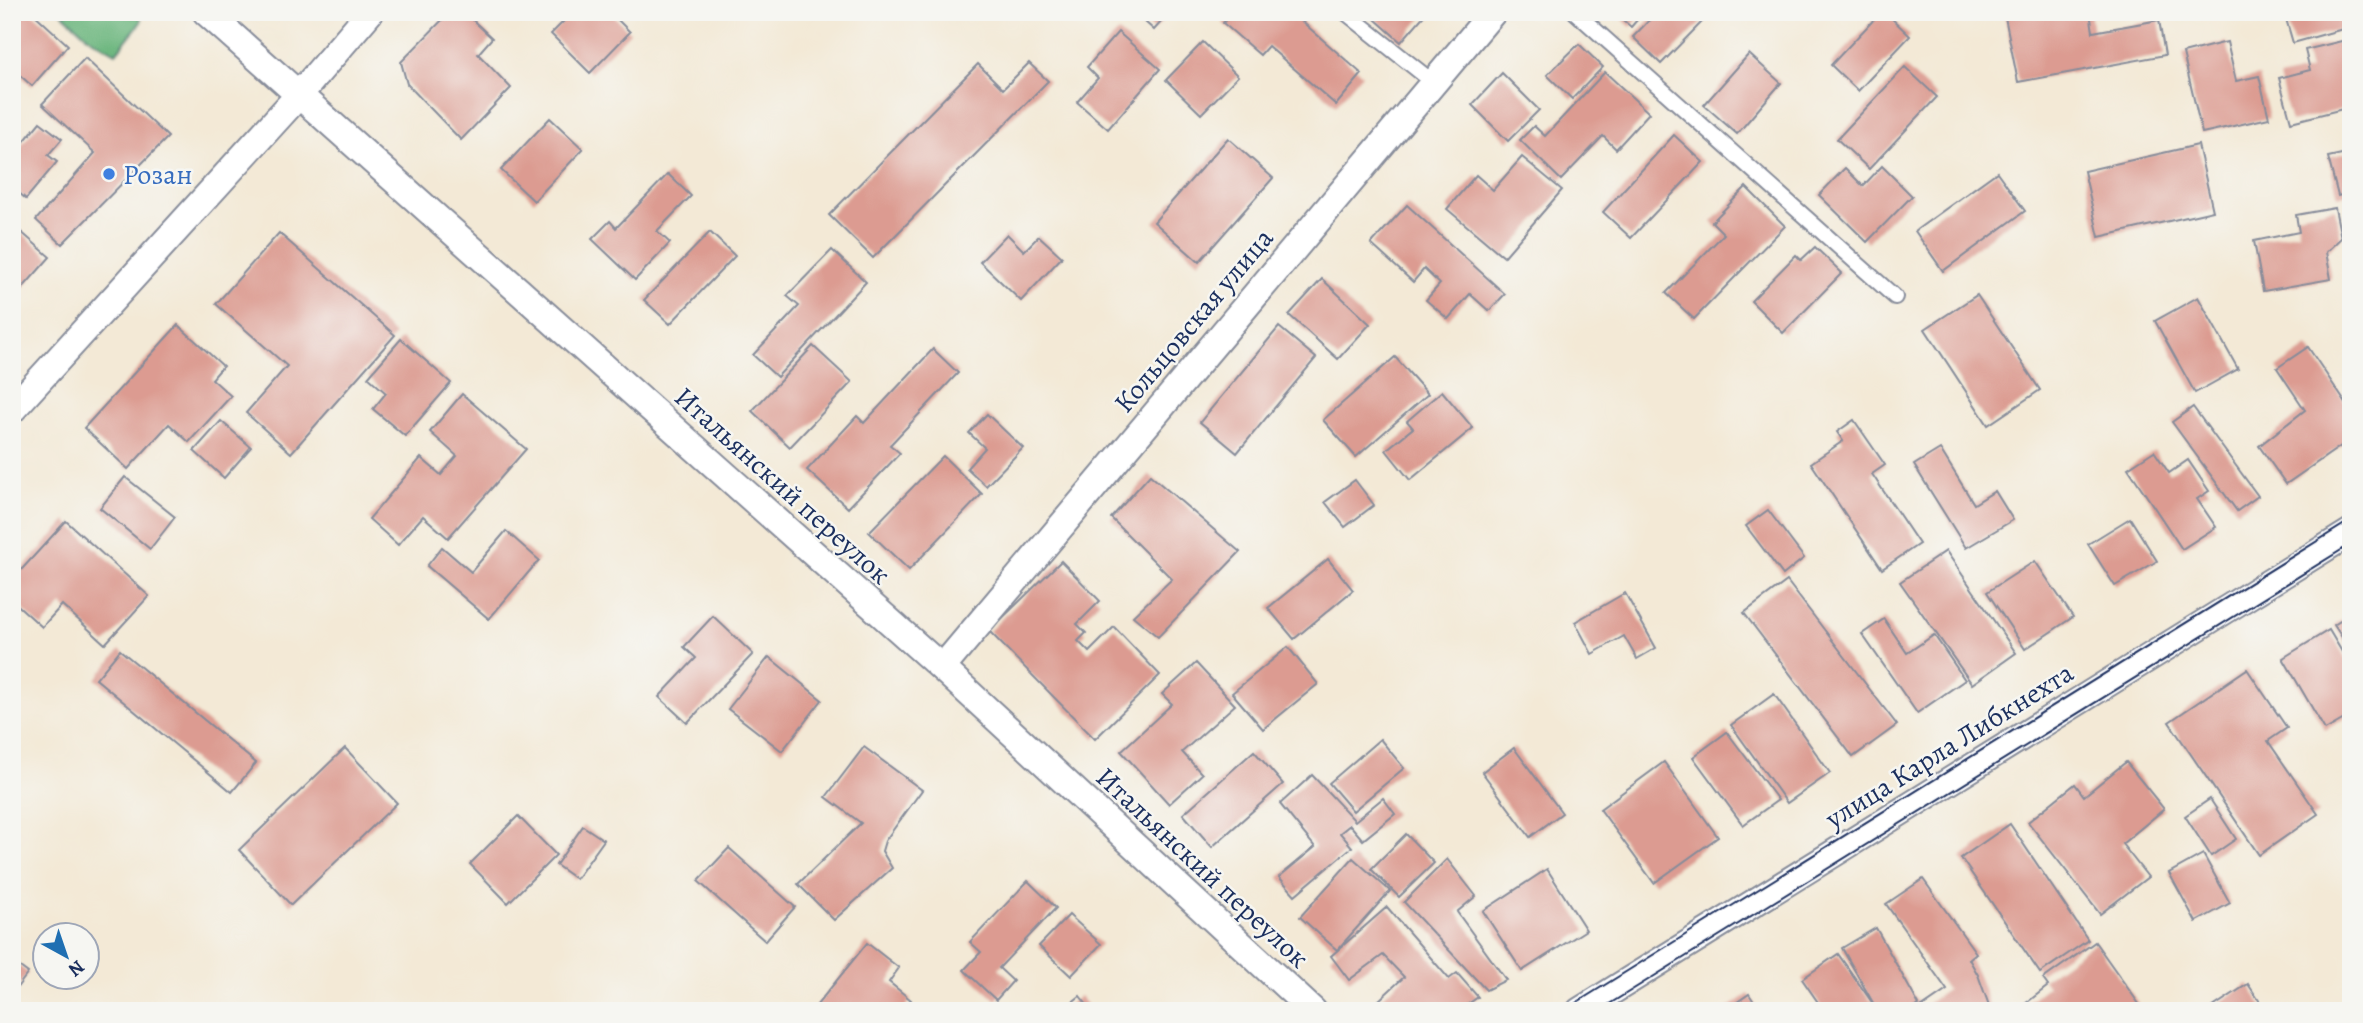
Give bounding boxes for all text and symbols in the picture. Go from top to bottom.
place label: Розан [123,156,193,194]
marker: Розан [101,166,117,182]
street label: Кольцовская улица [1105,220,1282,421]
street label: Итальянский переулок [666,378,899,593]
street label: улица Карла Либкнехта [1817,654,2081,838]
street label: Итальянский переулок [1087,759,1317,977]
north arrow [32,922,102,992]
text: N [63,954,90,983]

